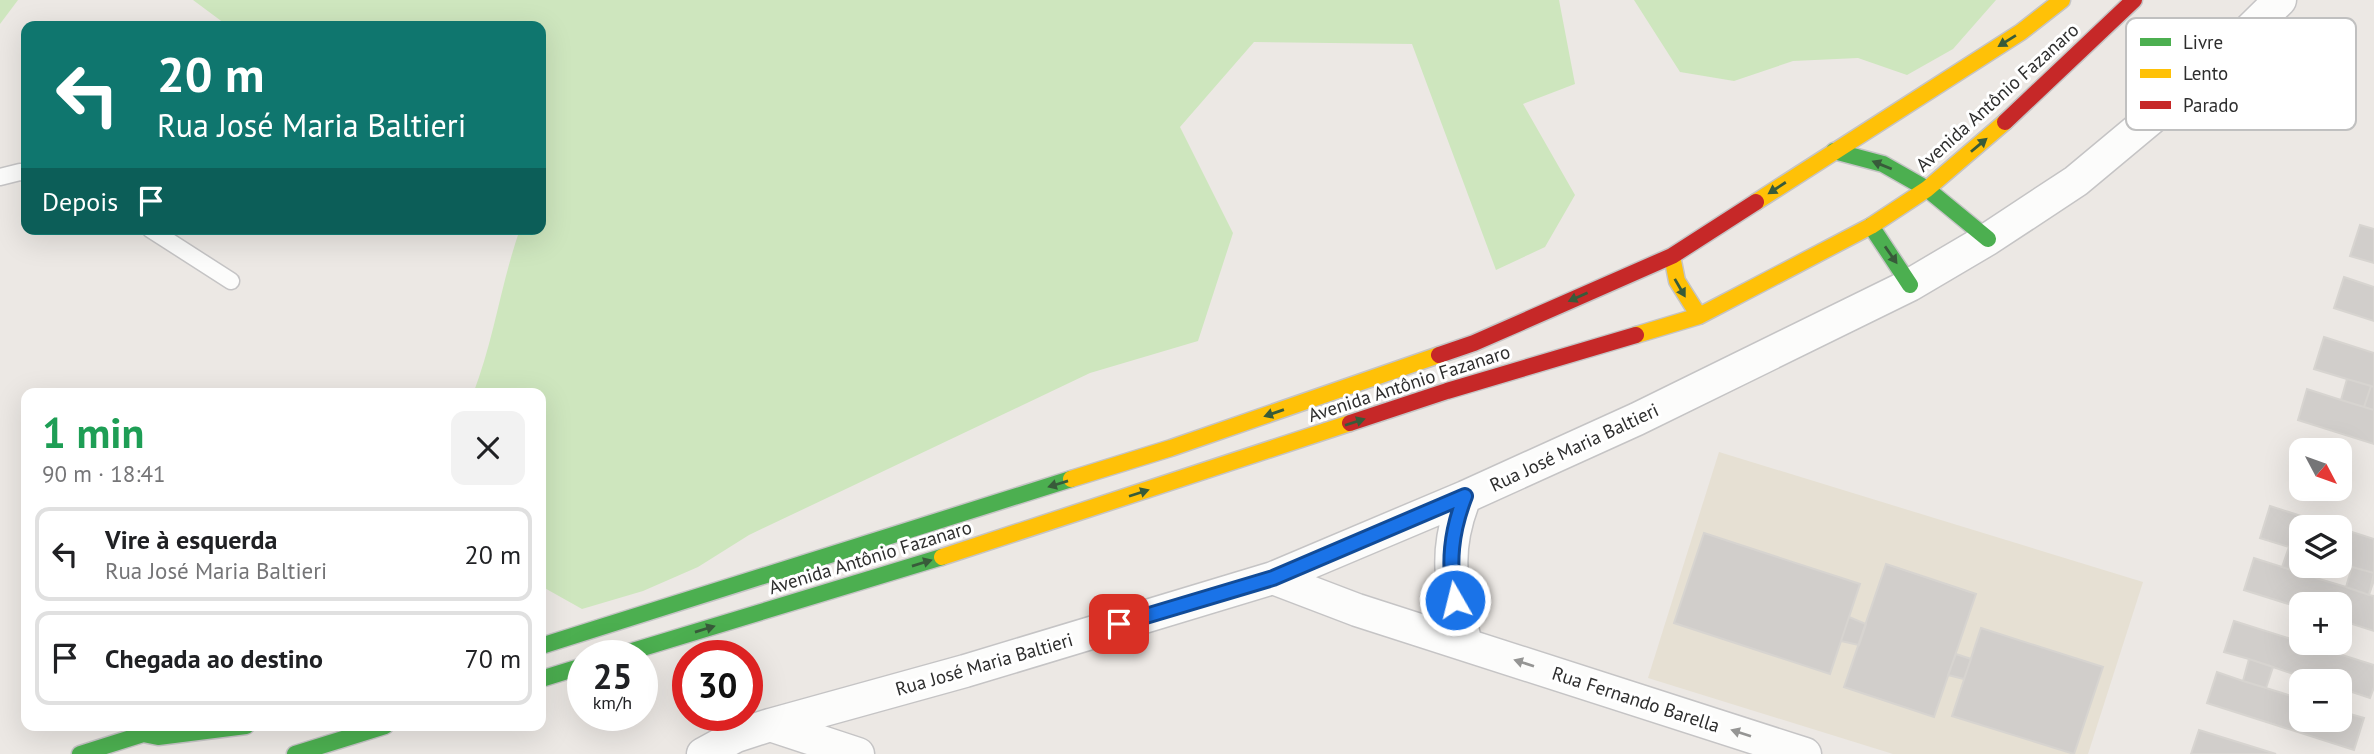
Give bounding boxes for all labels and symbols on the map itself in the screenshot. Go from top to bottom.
street label: Avenida Antônio Fazanaro [1911,18,2083,176]
legend [2126,18,2356,130]
text: Livre [2183,30,2223,54]
one-way arrow [1997,34,2017,47]
text: Lento [2183,61,2228,85]
text: Parado [2183,93,2239,117]
one-way arrow [1970,137,1988,153]
one-way arrow [1871,160,1892,171]
one-way arrow [1768,181,1786,195]
one-way arrow [1884,246,1898,264]
one-way arrow [1674,279,1686,298]
one-way arrow [1568,291,1588,303]
street label: Avenida Antônio Fazanaro [1305,339,1513,427]
street label: Rua José Maria Baltieri [1486,397,1662,497]
one-way arrow [1263,408,1284,419]
one-way arrow [1344,416,1365,426]
north arrow [2289,438,2352,500]
one-way arrow [1047,479,1068,490]
one-way arrow [1128,487,1149,498]
street label: Avenida Antônio Fazanaro [766,515,974,599]
one-way arrow [912,558,933,568]
position arrow [1418,563,1492,637]
pin [1089,594,1149,654]
one-way arrow [694,624,715,634]
street label: Rua José Maria Baltieri [892,627,1076,701]
speed limit sign: 30 [672,640,763,731]
one-way arrow [1513,657,1534,668]
street label: Rua Fernando Barella [1549,661,1723,737]
one-way arrow [1730,727,1751,738]

